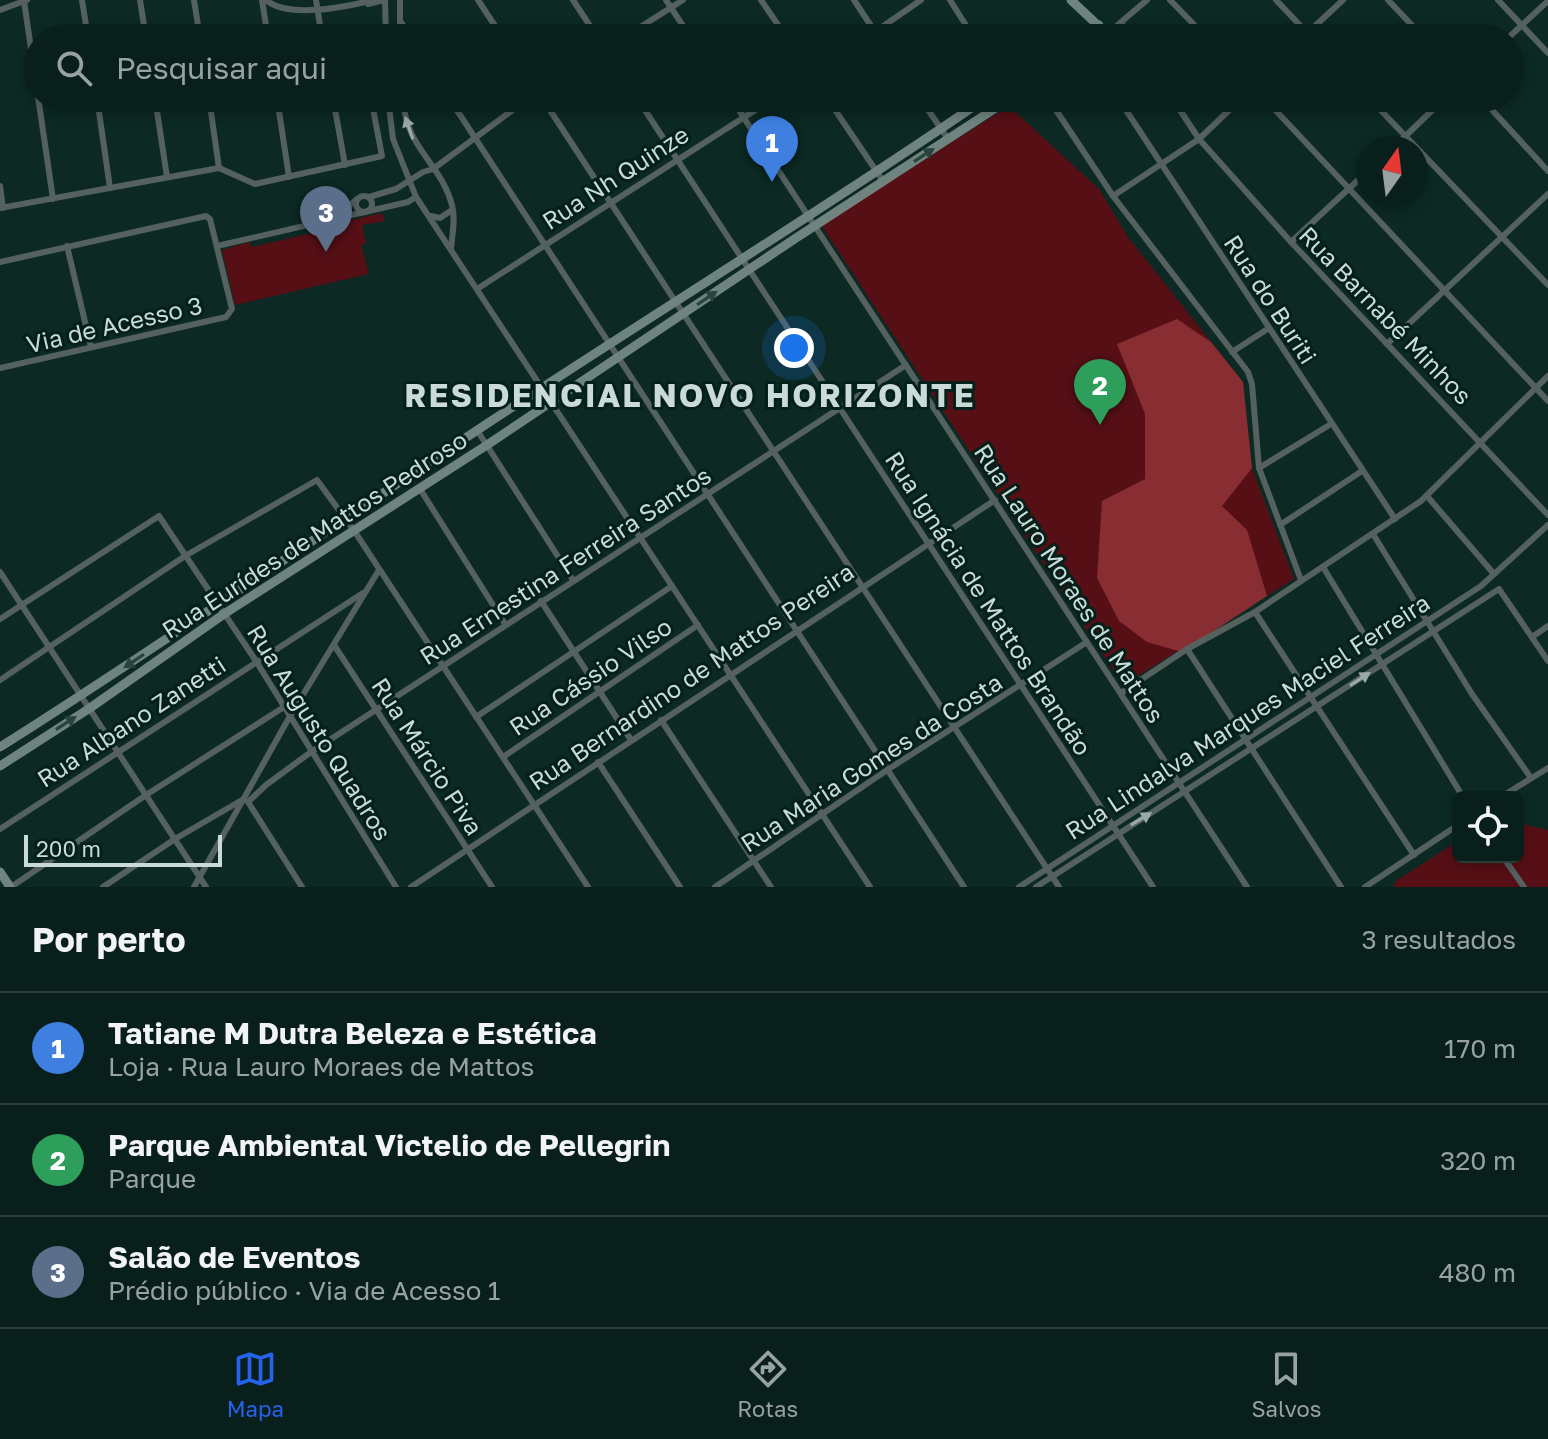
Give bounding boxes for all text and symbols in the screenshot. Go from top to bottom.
search box [24,24,1524,112]
icon: search [52,46,96,90]
text: Pesquisar aqui [116,50,327,86]
one-way arrow [402,116,414,140]
pin: 1 [746,116,798,182]
street label: Rua Nh Quinze [536,119,694,235]
north arrow [1356,136,1428,208]
one-way arrow [913,147,934,162]
pin: 3 [300,186,352,252]
street label: Rua Barnabé Minhos [1294,220,1478,410]
street label: Rua do Buriti [1219,229,1323,369]
street label: Via de Acesso 3 [23,290,205,358]
one-way arrow [696,291,717,306]
your location [774,328,814,368]
pin: 2 [1074,359,1126,425]
district label: RESIDENCIAL NOVO HORIZONTE [404,376,976,414]
street label: Rua Eurídes de Mattos Pedroso [156,424,472,644]
street label: Rua Lauro Moraes de Mattos [969,438,1171,728]
street label: Rua Ignácia de Mattos Brandão [880,446,1098,760]
street label: Rua Ernestina Ferreira Santos [414,460,716,670]
street label: Rua Bernardino de Mattos Pereira [523,556,859,796]
street label: Rua Lindalva Marques Maciel Ferreira [1059,587,1435,845]
street label: Rua Cássio Vilso [503,611,677,741]
street label: Rua Augusto Quadros [242,619,398,845]
street label: Rua Albano Zanetti [31,649,231,793]
one-way arrow [123,653,144,668]
street label: Rua Maria Gomes da Costa [735,667,1007,857]
one-way arrow [1349,671,1370,686]
street label: Rua Márcio Piva [366,672,490,840]
one-way arrow [55,716,76,731]
map controls [1452,791,1524,863]
button: locate [1452,791,1524,863]
one-way arrow [1130,812,1152,826]
scale bar [24,831,222,867]
text: 200 m [36,835,101,862]
text: Por perto [32,919,186,959]
text: 3 resultados [1362,924,1516,955]
text: Tatiane M Dutra Beleza e Estética [108,1015,597,1051]
text: 1 [51,1033,65,1064]
text: 170 m [1444,1033,1516,1064]
text: Loja · Rua Lauro Moraes de Mattos [108,1051,534,1082]
text: Parque Ambiental Victelio de Pellegrin [108,1127,670,1163]
text: 2 [50,1145,66,1176]
text: 320 m [1440,1145,1516,1176]
text: Parque [108,1163,196,1194]
text: Salão de Eventos [108,1239,361,1275]
text: 3 [50,1257,66,1288]
text: 480 m [1439,1257,1516,1288]
text: Prédio público · Via de Acesso 1 [108,1275,500,1306]
tab: Mapa [227,1347,284,1422]
tab: Rotas [737,1347,798,1422]
tab: Salvos [1251,1347,1321,1422]

